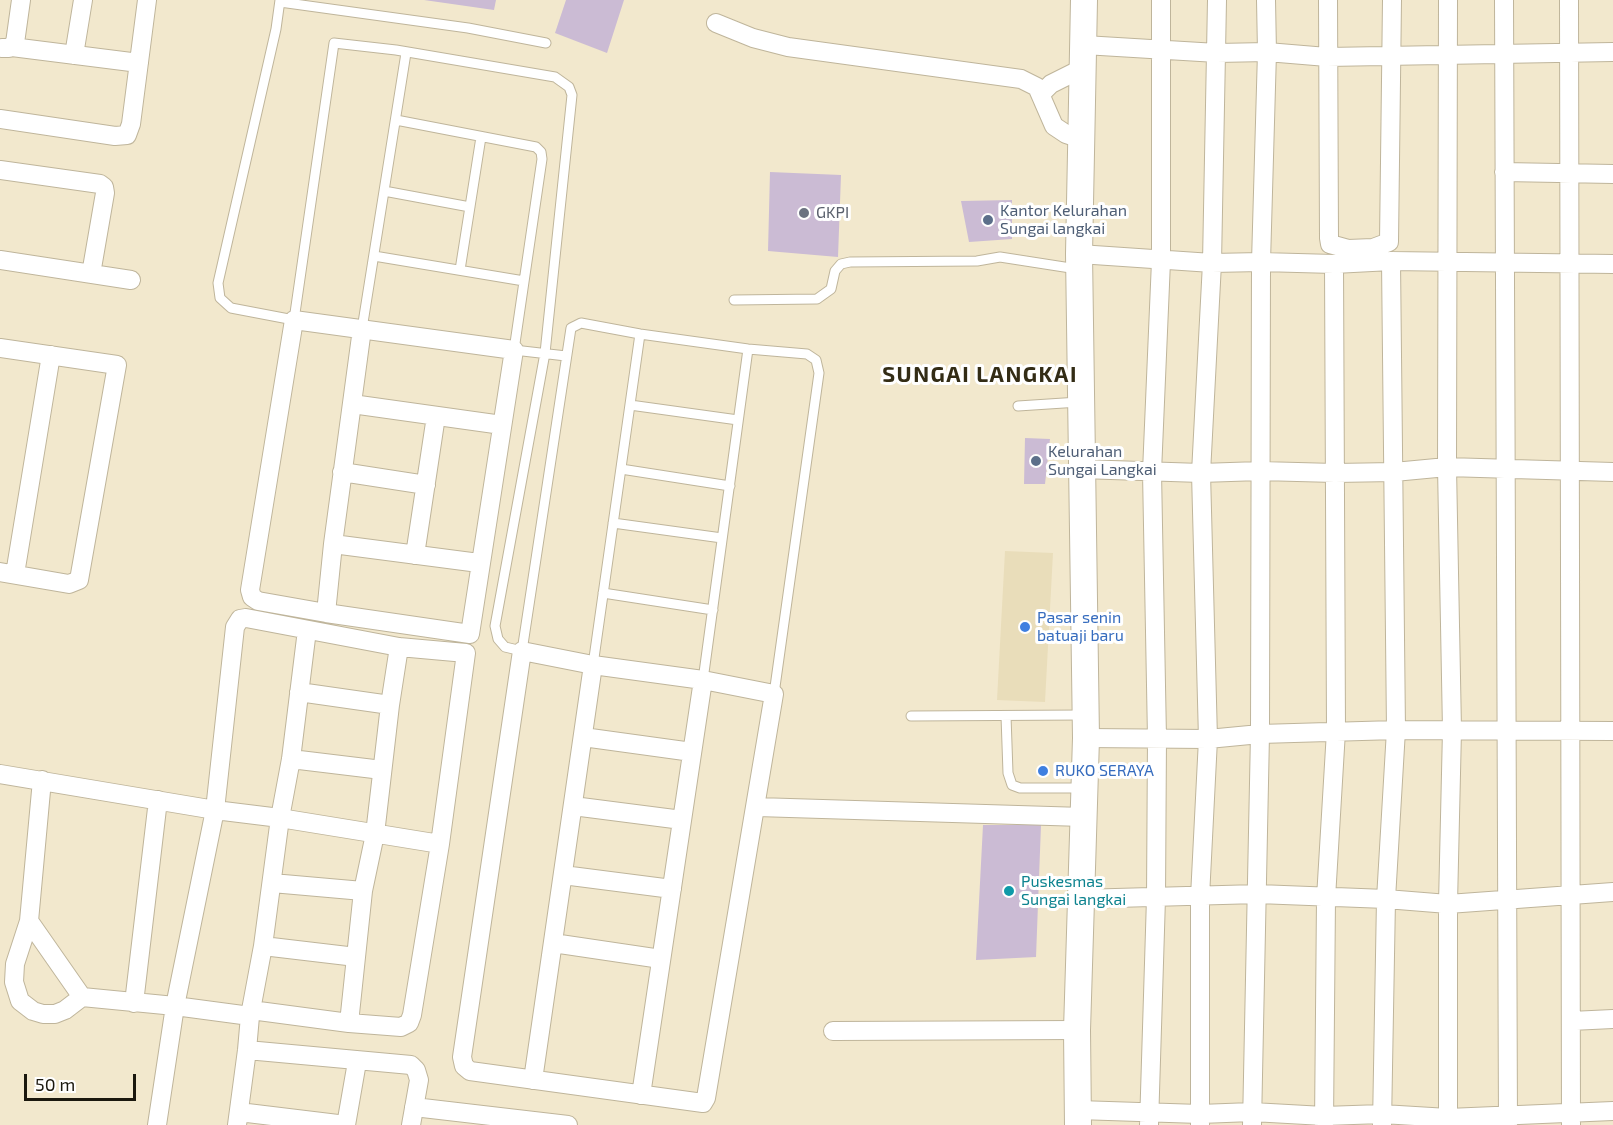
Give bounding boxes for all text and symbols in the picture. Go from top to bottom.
place label: Kantor Kelurahan Sungai langkai [1000,201,1127,239]
place label: GKPI [816,203,849,223]
marker: GKPI [797,206,811,220]
marker: Kantor Kelurahan Sungai langkai [981,213,995,227]
district label: SUNGAI LANGKAI [882,362,1078,388]
place label: Kelurahan Sungai Langkai [1048,442,1157,480]
marker: Kelurahan Sungai Langkai [1029,454,1043,468]
place label: Pasar senin batuaji baru [1037,608,1124,646]
marker: Pasar senin batuaji baru [1018,620,1032,634]
place label: RUKO SERAYA [1055,761,1154,781]
marker: RUKO SERAYA [1036,764,1050,778]
place label: Puskesmas Sungai langkai [1021,872,1126,910]
marker: Puskesmas Sungai langkai [1002,884,1016,898]
scale bar [27,1062,140,1100]
text: 50 m [35,1073,75,1095]

